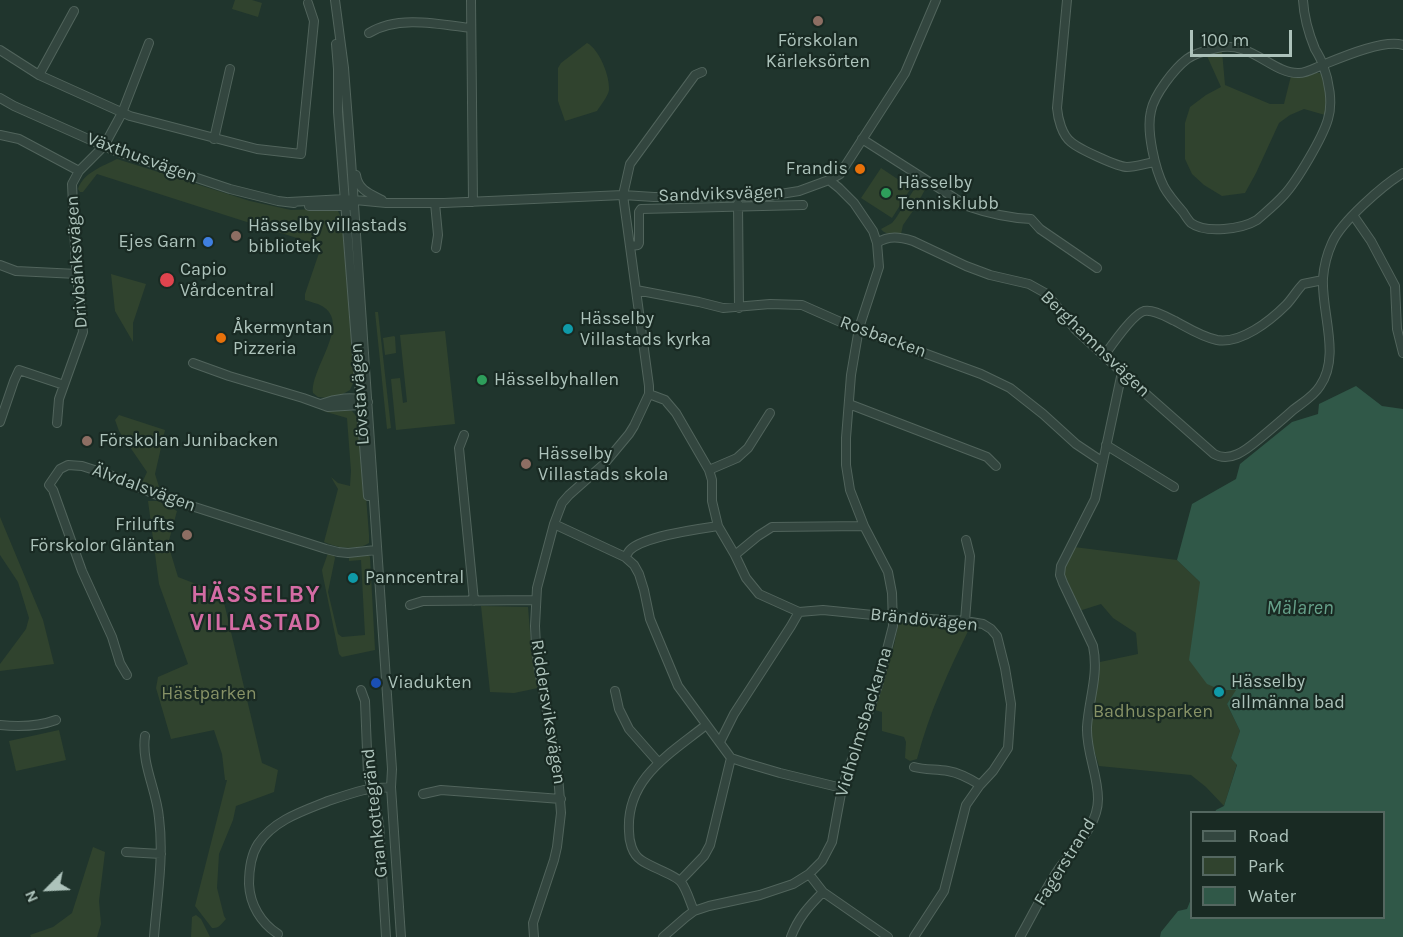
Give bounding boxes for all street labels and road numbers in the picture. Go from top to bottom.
street label: Växthusvägen [84,128,200,188]
street label: Sandviksvägen [658,181,784,207]
street label: Drivbänksvägen [62,195,92,329]
street label: Berghamnsvägen [1036,286,1154,402]
street label: Rosbacken [837,311,929,363]
street label: Lövstavägen [346,342,374,446]
street label: Älvdalsvägen [89,459,199,517]
street label: Brändövägen [869,604,979,636]
street label: Riddersviksvägen [526,638,570,786]
street label: Vidholmsbackarna [831,645,897,799]
street label: Grankottegränd [357,747,393,879]
street label: Fagerstrand [1030,814,1100,910]

